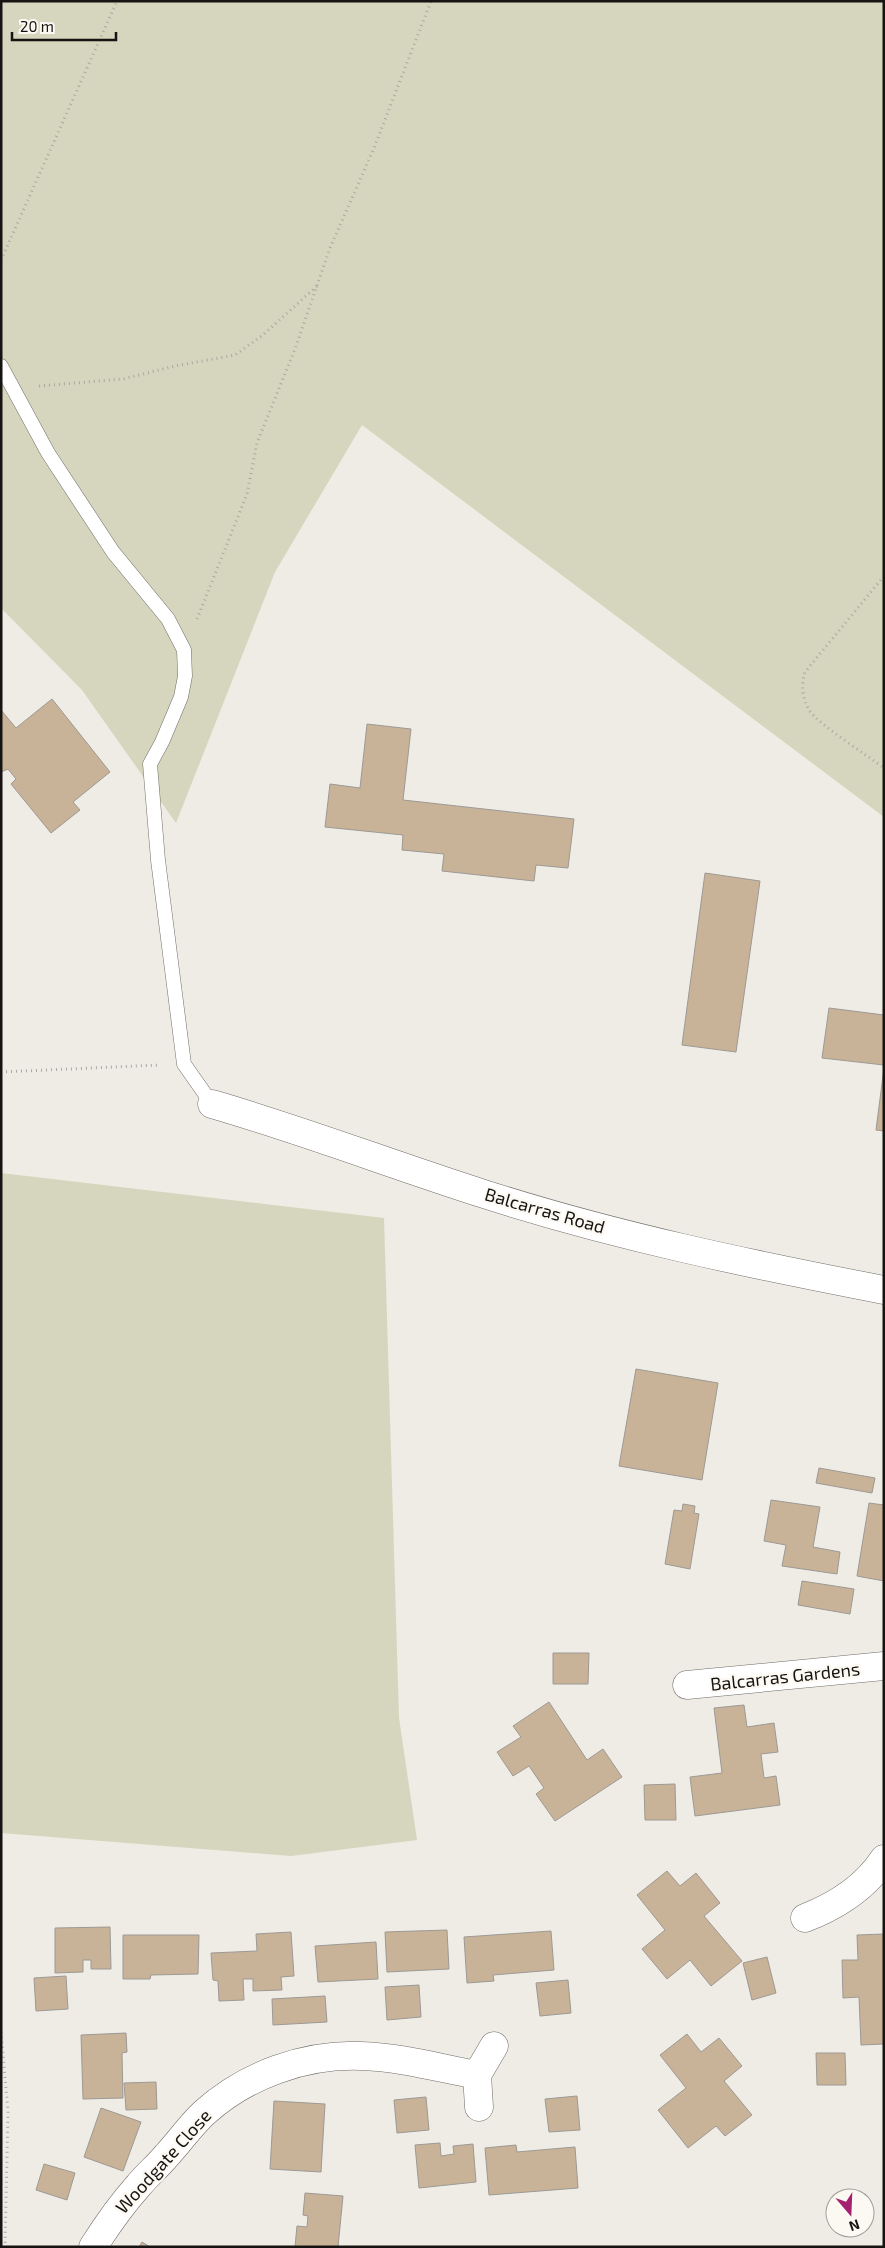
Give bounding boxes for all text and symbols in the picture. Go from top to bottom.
scale bar [12,10,116,42]
text: 20 m [20,17,54,35]
street label: Balcarras Road [482,1182,608,1238]
street label: Balcarras Gardens [709,1657,861,1695]
street label: Woodgate Close [110,2104,216,2218]
north arrow [825,2188,875,2238]
text: N [847,2216,862,2235]

